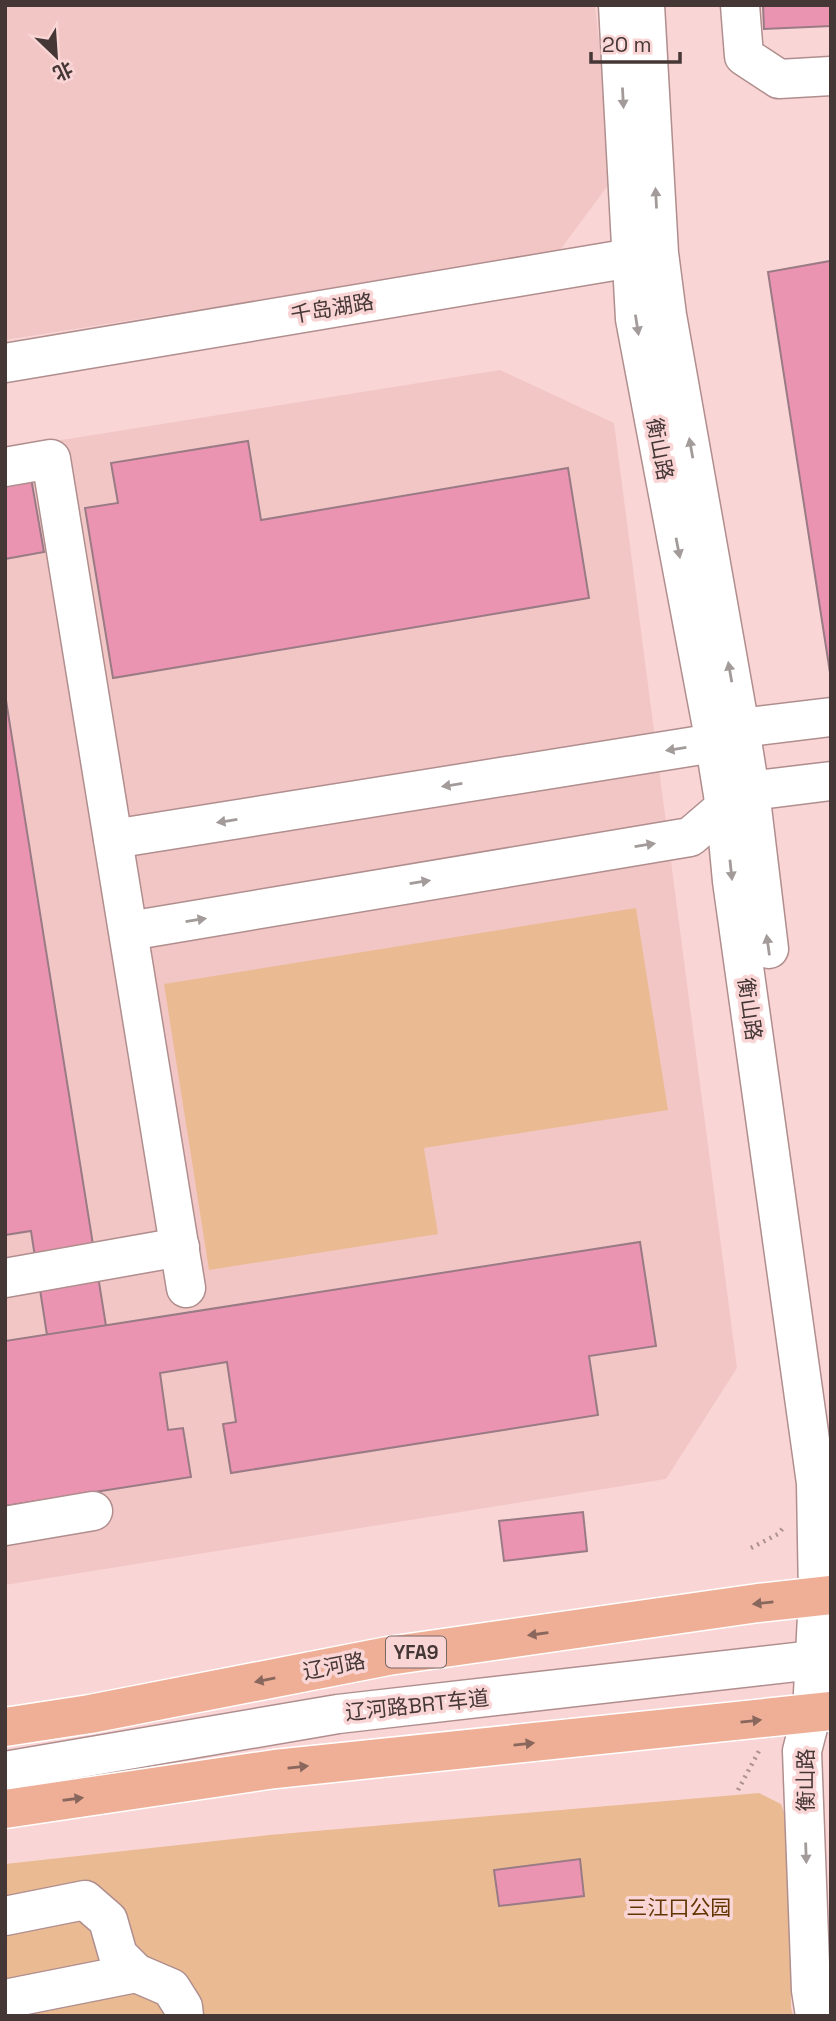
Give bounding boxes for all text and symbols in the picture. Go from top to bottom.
north arrow [21,21,91,91]
scale bar [591,21,680,65]
text: 20 m [602,31,652,58]
text: 北 [49,56,77,86]
one-way arrow [618,87,629,109]
one-way arrow [651,187,662,209]
street label: 千岛湖路 [288,287,376,329]
one-way arrow [631,314,642,336]
street label: 衡山路 [641,416,679,482]
one-way arrow [685,437,696,459]
one-way arrow [673,538,684,560]
one-way arrow [724,661,735,683]
one-way arrow [665,744,687,755]
one-way arrow [441,780,463,791]
one-way arrow [216,816,238,827]
one-way arrow [634,839,656,850]
one-way arrow [726,859,737,881]
one-way arrow [409,876,431,887]
one-way arrow [185,914,207,925]
one-way arrow [763,934,774,956]
street label: 衡山路 [732,976,768,1042]
one-way arrow [752,1598,774,1609]
one-way arrow [527,1629,549,1640]
road number: YFA9 [386,1636,446,1668]
street label: 辽河路 [301,1647,367,1685]
one-way arrow [254,1674,276,1685]
street label: 辽河路BRT车道 [344,1684,490,1726]
one-way arrow [740,1715,762,1726]
one-way arrow [514,1738,536,1749]
street label: 衡山路 [792,1749,819,1812]
one-way arrow [287,1761,309,1772]
one-way arrow [62,1793,84,1804]
one-way arrow [801,1842,812,1864]
park label: 三江口公园 [627,1894,732,1921]

